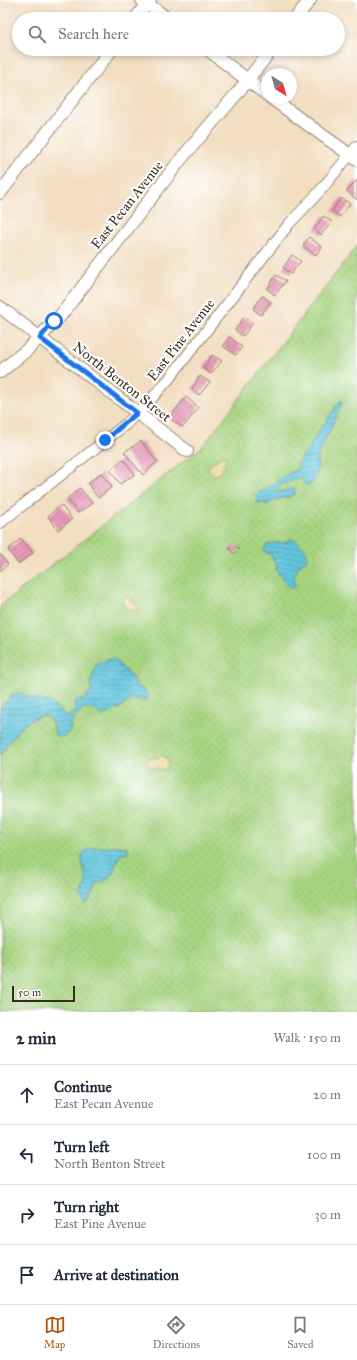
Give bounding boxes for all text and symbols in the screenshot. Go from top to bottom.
search box [12,12,345,56]
icon: search [26,23,48,45]
text: Search here [58,25,129,43]
north arrow [261,68,297,104]
street label: East Pecan Avenue [87,157,167,252]
street label: East Pine Avenue [144,296,218,384]
route start [45,312,63,330]
street label: North Benton Street [70,338,174,426]
route end [96,431,114,449]
scale bar [12,984,75,1003]
text: 50 m [18,986,41,999]
text: 2 min [16,1028,56,1049]
text: Walk · 150 m [273,1030,341,1046]
text: Continue [54,1078,112,1096]
icon: ahead [16,1084,38,1106]
text: 20 m [313,1087,341,1103]
text: East Pecan Avenue [54,1096,153,1112]
text: Turn left [54,1138,110,1156]
icon: left [16,1144,38,1166]
text: 100 m [307,1147,341,1163]
text: North Benton Street [54,1156,165,1172]
text: Turn right [54,1198,119,1216]
icon: right [16,1204,38,1226]
text: 30 m [315,1207,341,1223]
text: East Pine Avenue [54,1216,146,1232]
icon: arrive [16,1264,38,1286]
text: Arrive at destination [54,1266,179,1284]
tab: Map [44,1314,66,1351]
tab: Directions [153,1314,200,1351]
tab: Saved [287,1314,313,1351]

